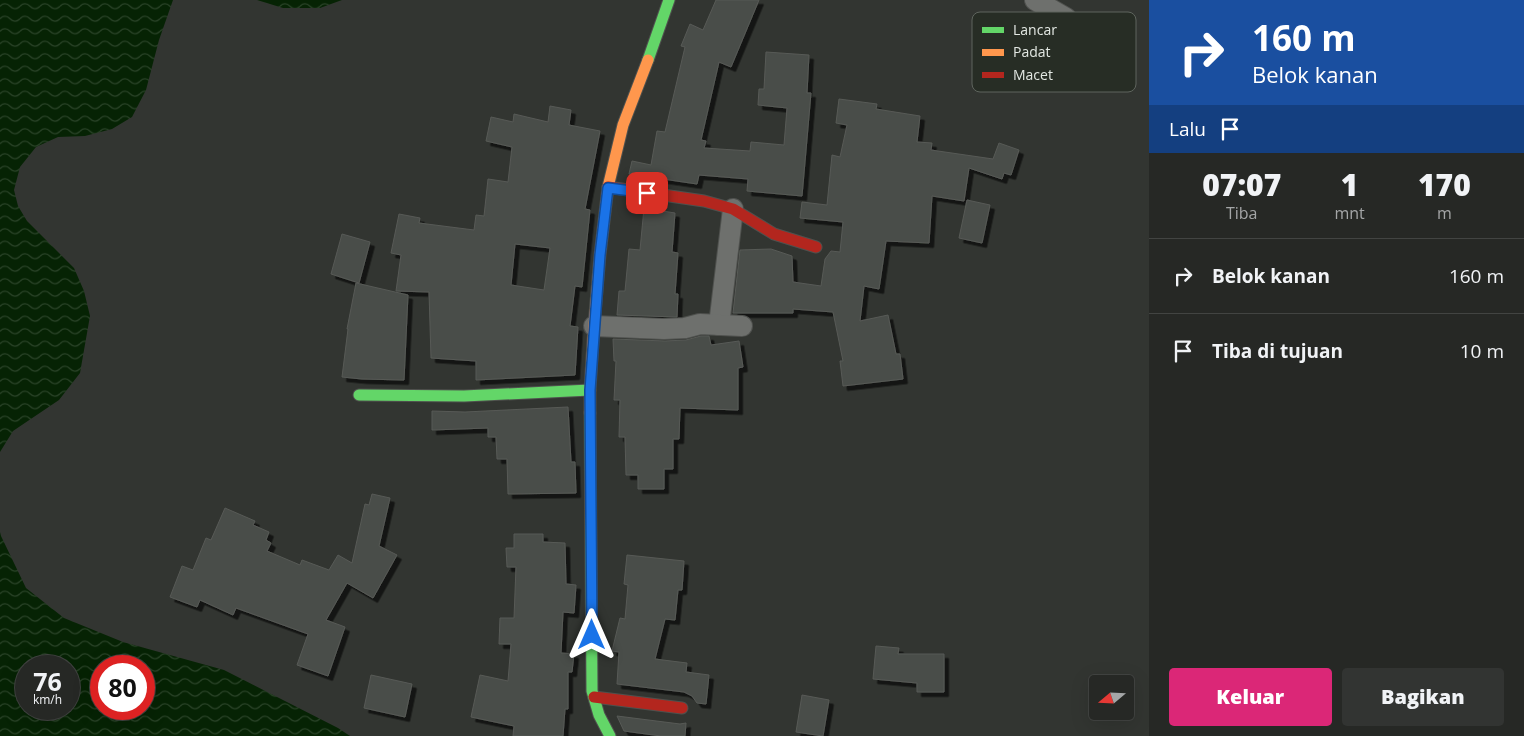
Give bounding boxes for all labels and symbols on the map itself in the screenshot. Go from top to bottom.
legend [972,12,1136,92]
text: Lancar [1013,20,1057,39]
text: Padat [1013,42,1051,61]
text: Macet [1013,65,1053,84]
pin [626,172,668,214]
position arrow [565,608,617,660]
speed limit sign: 80 [90,655,155,720]
north arrow [1089,675,1134,720]

